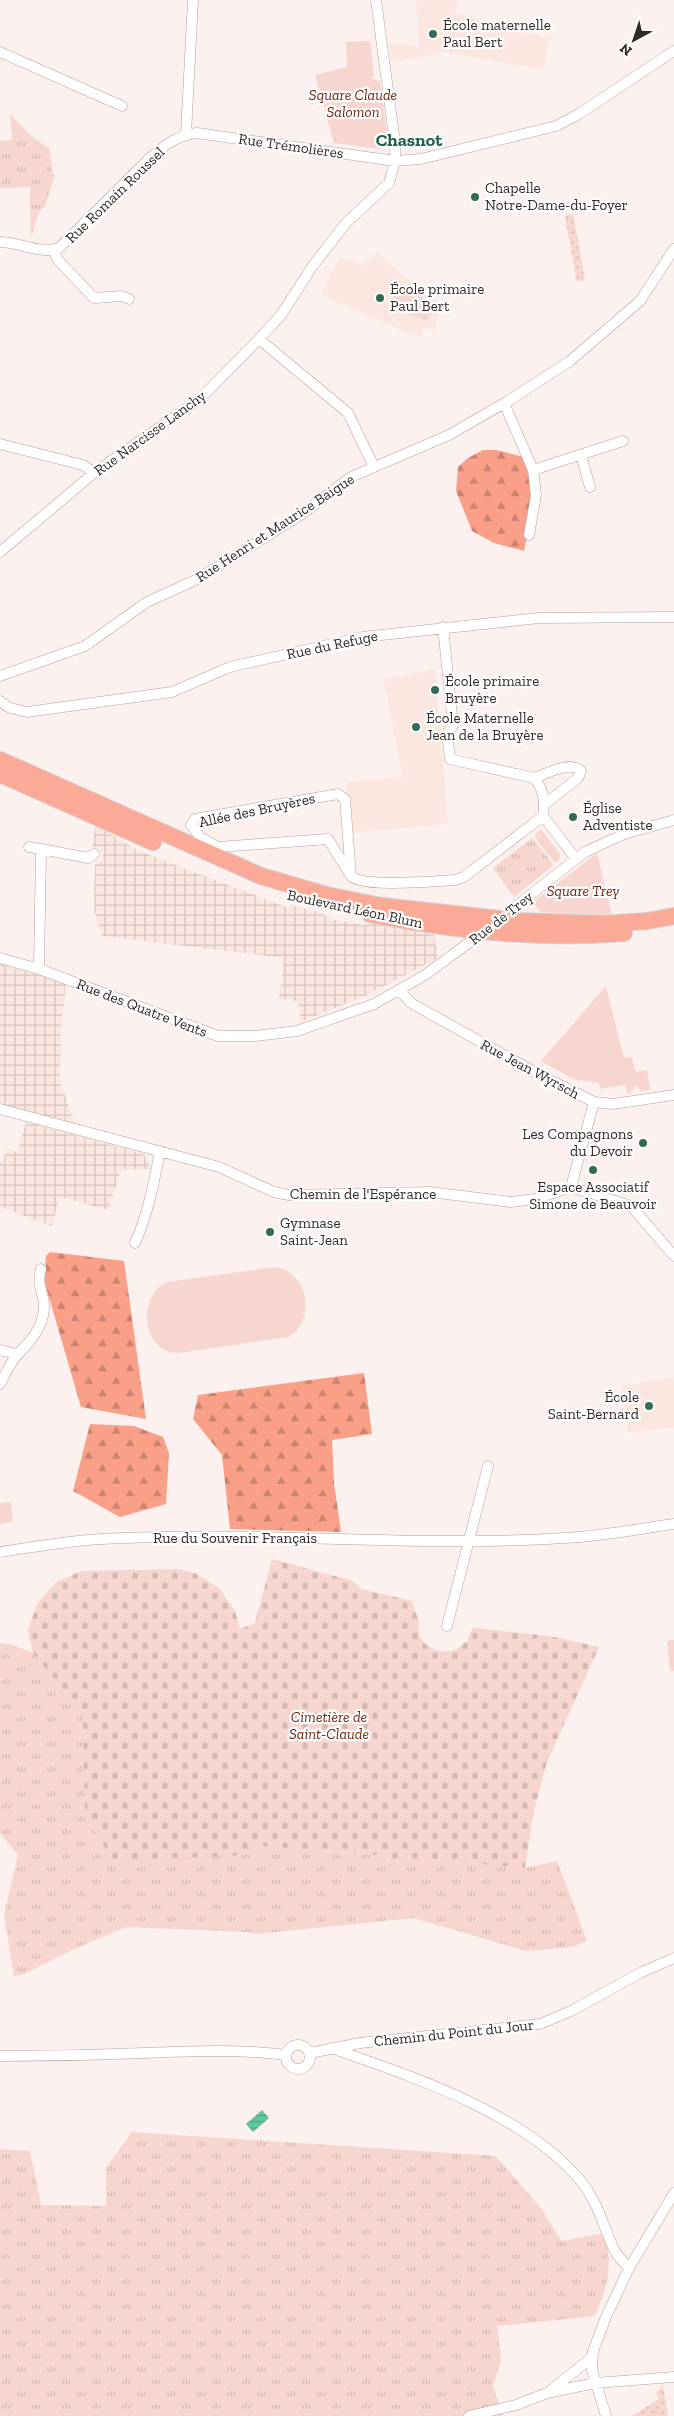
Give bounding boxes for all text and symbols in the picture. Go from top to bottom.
north arrow [609,15,659,65]
place label: École maternelle Paul Bert [443,16,551,51]
marker: École maternelle Paul Bert [427,28,439,40]
text: N [616,39,636,60]
park label: Square Claude Salomon [309,86,397,121]
district label: Chasnot [376,129,443,151]
street label: Rue Trémolières [237,130,345,162]
street label: Rue Romain Roussel [62,143,168,247]
place label: Chapelle Notre-Dame-du-Foyer [485,179,628,214]
marker: Chapelle Notre-Dame-du-Foyer [469,191,481,203]
place label: École primaire Paul Bert [390,280,484,315]
marker: École primaire Paul Bert [374,292,386,304]
street label: Rue Narcisse Lanchy [91,386,210,480]
street label: Rue Henri et Maurice Baigue [192,470,358,586]
street label: Rue du Refuge [285,627,379,663]
place label: École primaire Bruyère [445,672,539,707]
marker: École primaire Bruyère [429,684,441,696]
place label: École Maternelle Jean de la Bruyère [426,709,544,744]
marker: École Maternelle Jean de la Bruyère [410,721,422,733]
street label: Allée des Bruyères [197,789,317,831]
place label: Église Adventiste [583,799,653,834]
marker: Église Adventiste [567,811,579,823]
park label: Square Trey [547,882,619,900]
street label: Boulevard Léon Blum [286,886,424,932]
street label: Rue de Trey [465,887,537,949]
street label: Rue des Quatre Vents [74,975,210,1041]
street label: Rue Jean Wyrsch [477,1035,583,1103]
place label: Les Compagnons du Devoir [522,1125,633,1160]
marker: Les Compagnons du Devoir [637,1137,649,1149]
marker: Espace Associatif Simone de Beauvoir [587,1164,599,1176]
place label: Espace Associatif Simone de Beauvoir [529,1178,657,1213]
street label: Chemin de l'Espérance [290,1185,436,1203]
place label: Gymnase Saint-Jean [280,1214,348,1249]
marker: Gymnase Saint-Jean [264,1226,276,1238]
place label: École Saint-Bernard [548,1388,640,1423]
marker: École Saint-Bernard [643,1400,655,1412]
street label: Rue du Souvenir Français [153,1529,317,1547]
park label: Cimetière de Saint-Claude [289,1708,369,1743]
street label: Chemin du Point du Jour [373,2016,535,2050]

